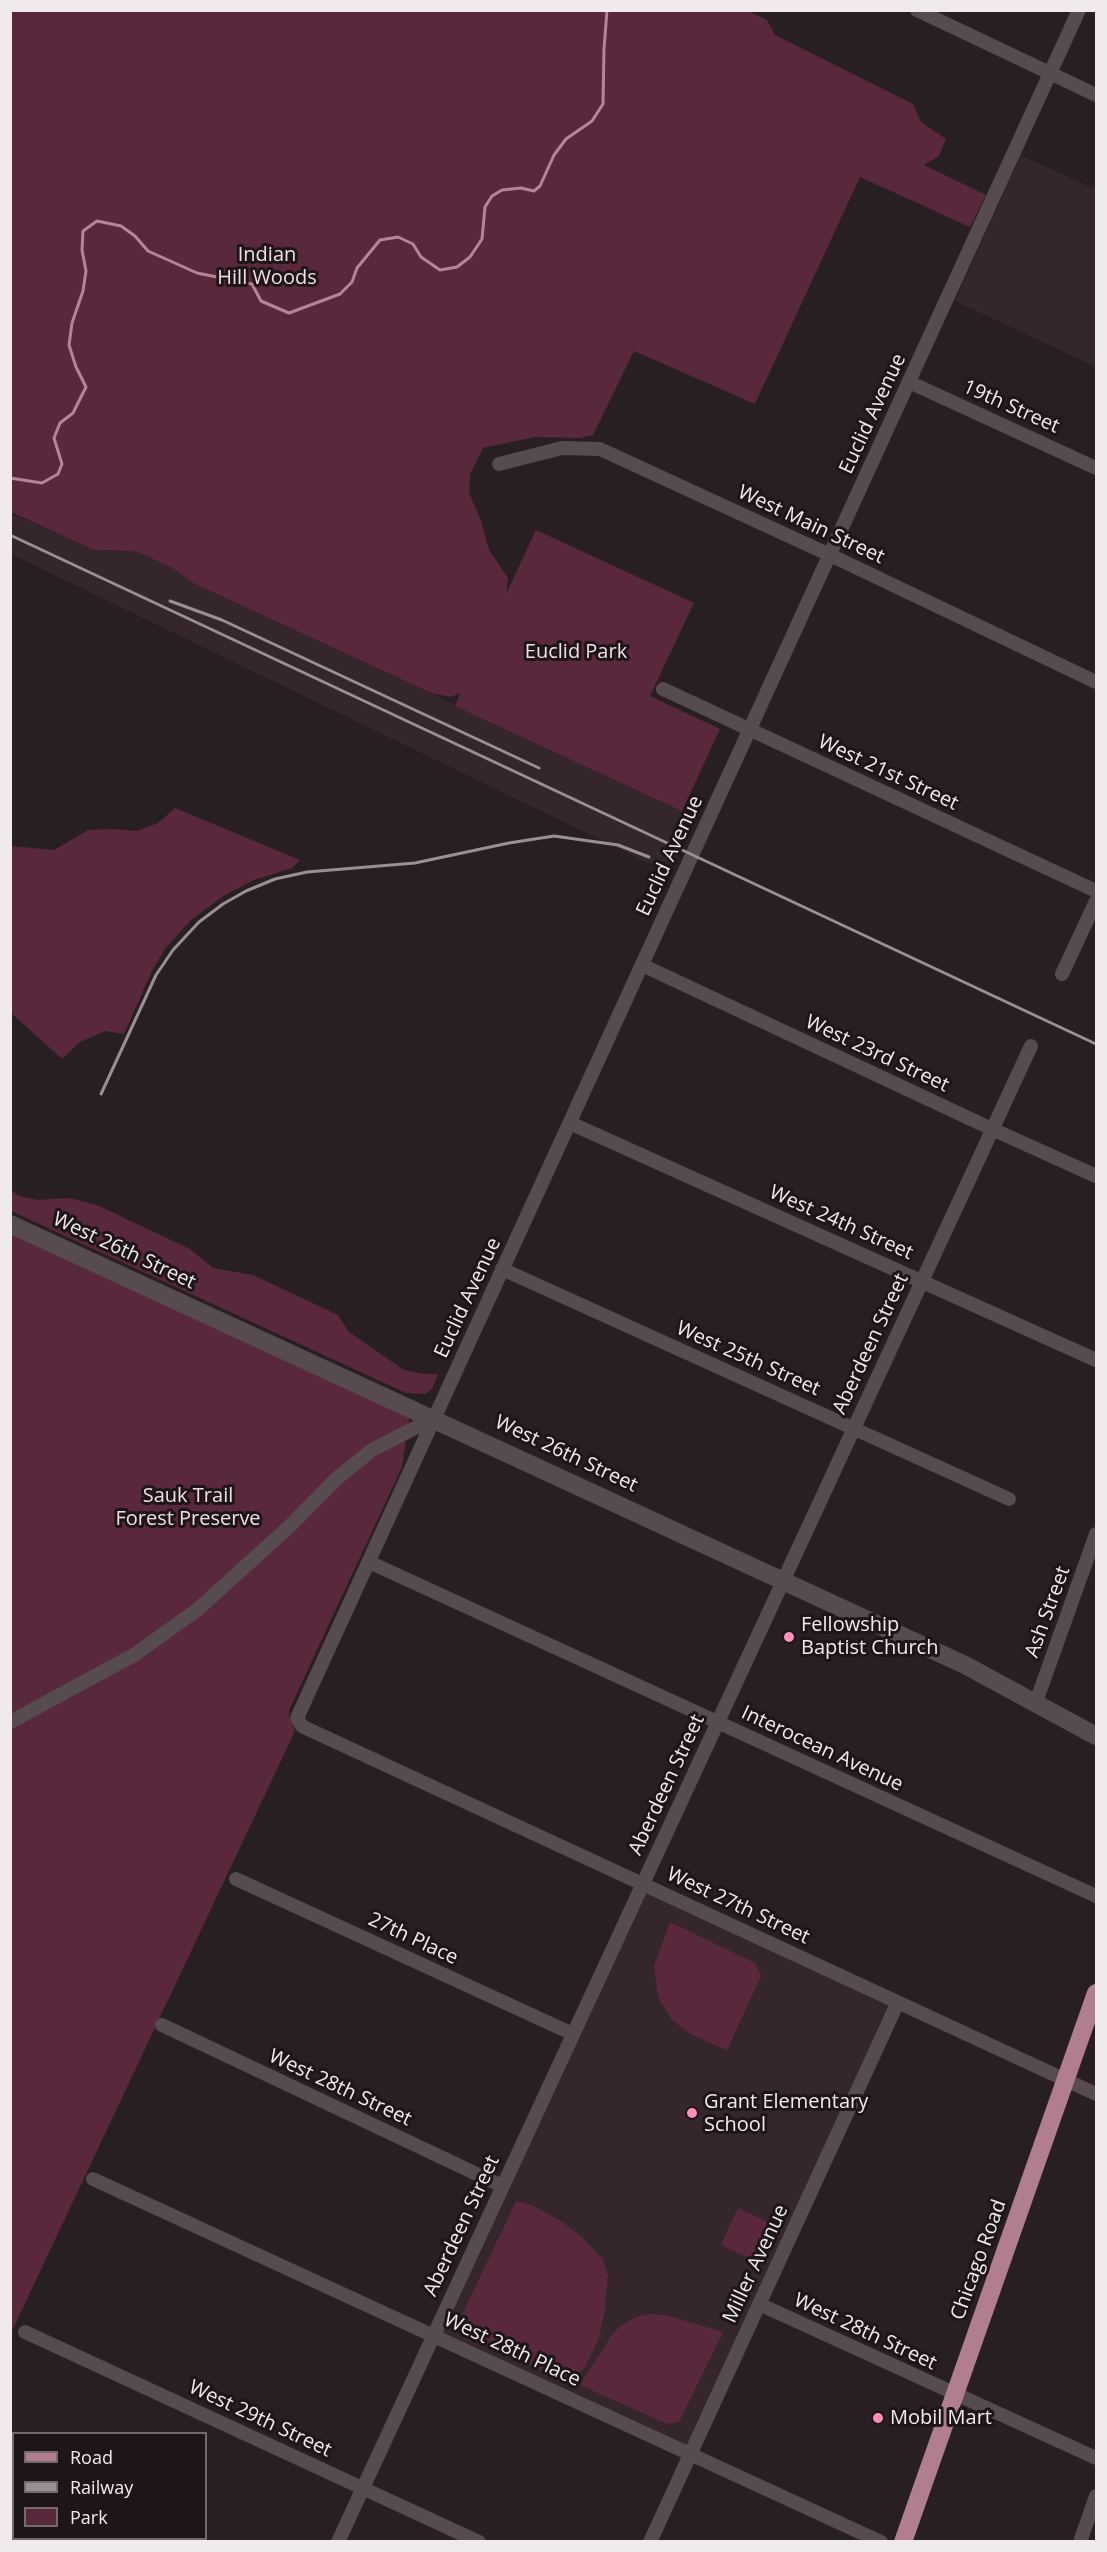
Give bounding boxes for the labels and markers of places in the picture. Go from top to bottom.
place label: Fellowship Baptist Church [801,1613,938,1660]
marker: Fellowship Baptist Church [782,1630,796,1644]
place label: Grant Elementary School [704,2090,868,2137]
marker: Grant Elementary School [685,2106,699,2120]
place label: Mobil Mart [890,2406,992,2430]
marker: Mobil Mart [871,2411,885,2425]

